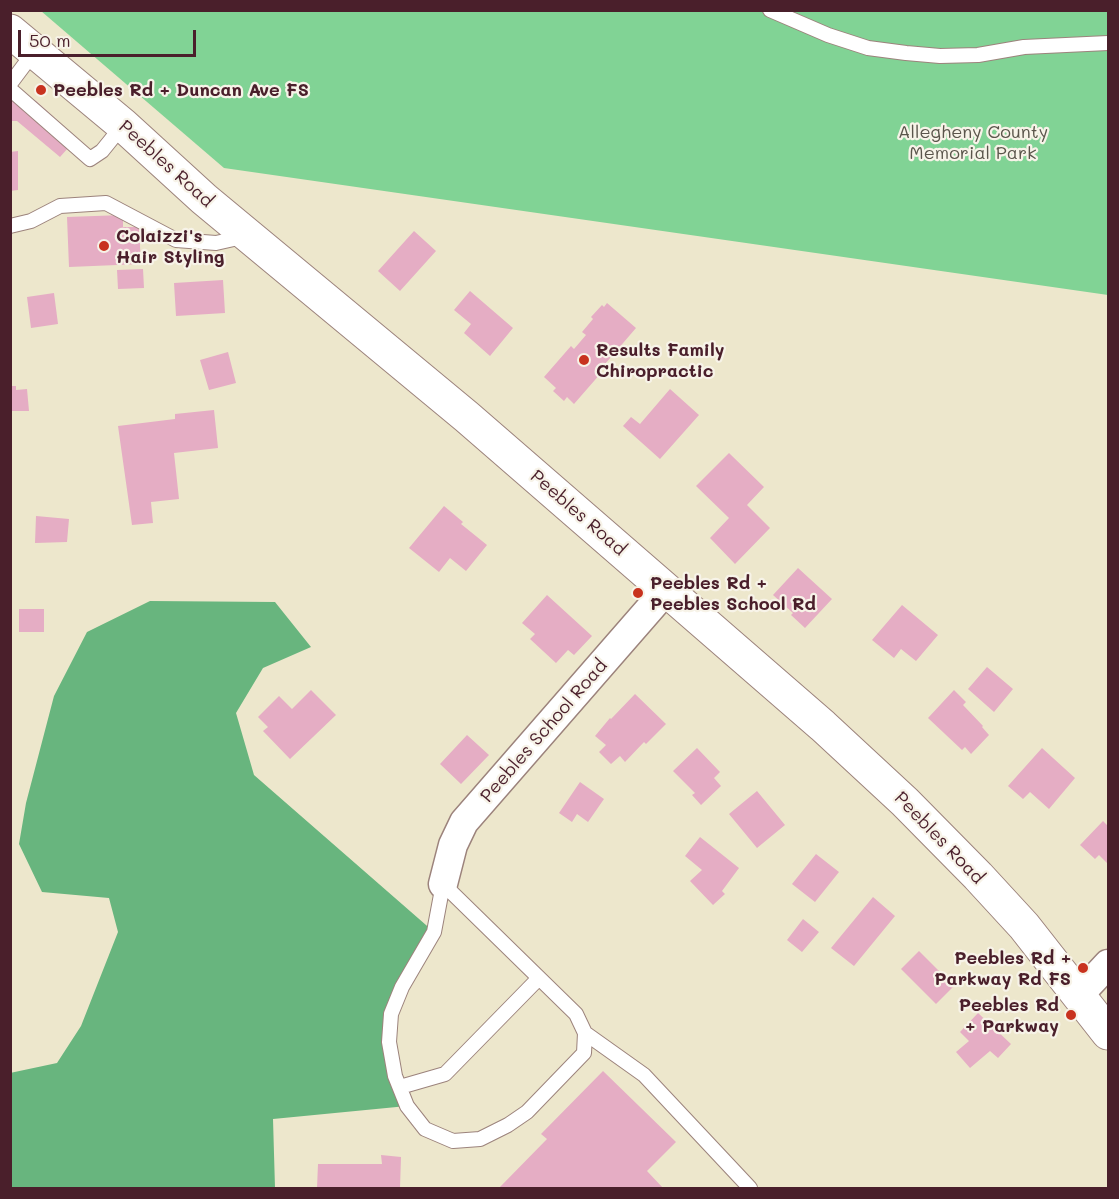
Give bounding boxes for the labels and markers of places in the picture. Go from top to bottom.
place label: Peebles Rd + Duncan Ave FS [53,79,309,101]
marker: Peebles Rd + Duncan Ave FS [34,83,48,97]
place label: Colaizzi's Hair Styling [116,225,225,268]
marker: Colaizzi's Hair Styling [97,239,111,253]
place label: Results Family Chiropractic [596,339,725,382]
marker: Results Family Chiropractic [577,353,591,367]
place label: Peebles Rd + Peebles School Rd [650,572,816,614]
marker: Peebles Rd + Peebles School Rd [631,586,645,600]
place label: Peebles Rd + Parkway Rd FS [934,947,1071,990]
marker: Peebles Rd + Parkway Rd FS [1076,961,1090,975]
place label: Peebles Rd + Parkway [959,994,1059,1036]
marker: Peebles Rd + Parkway [1064,1008,1078,1022]

